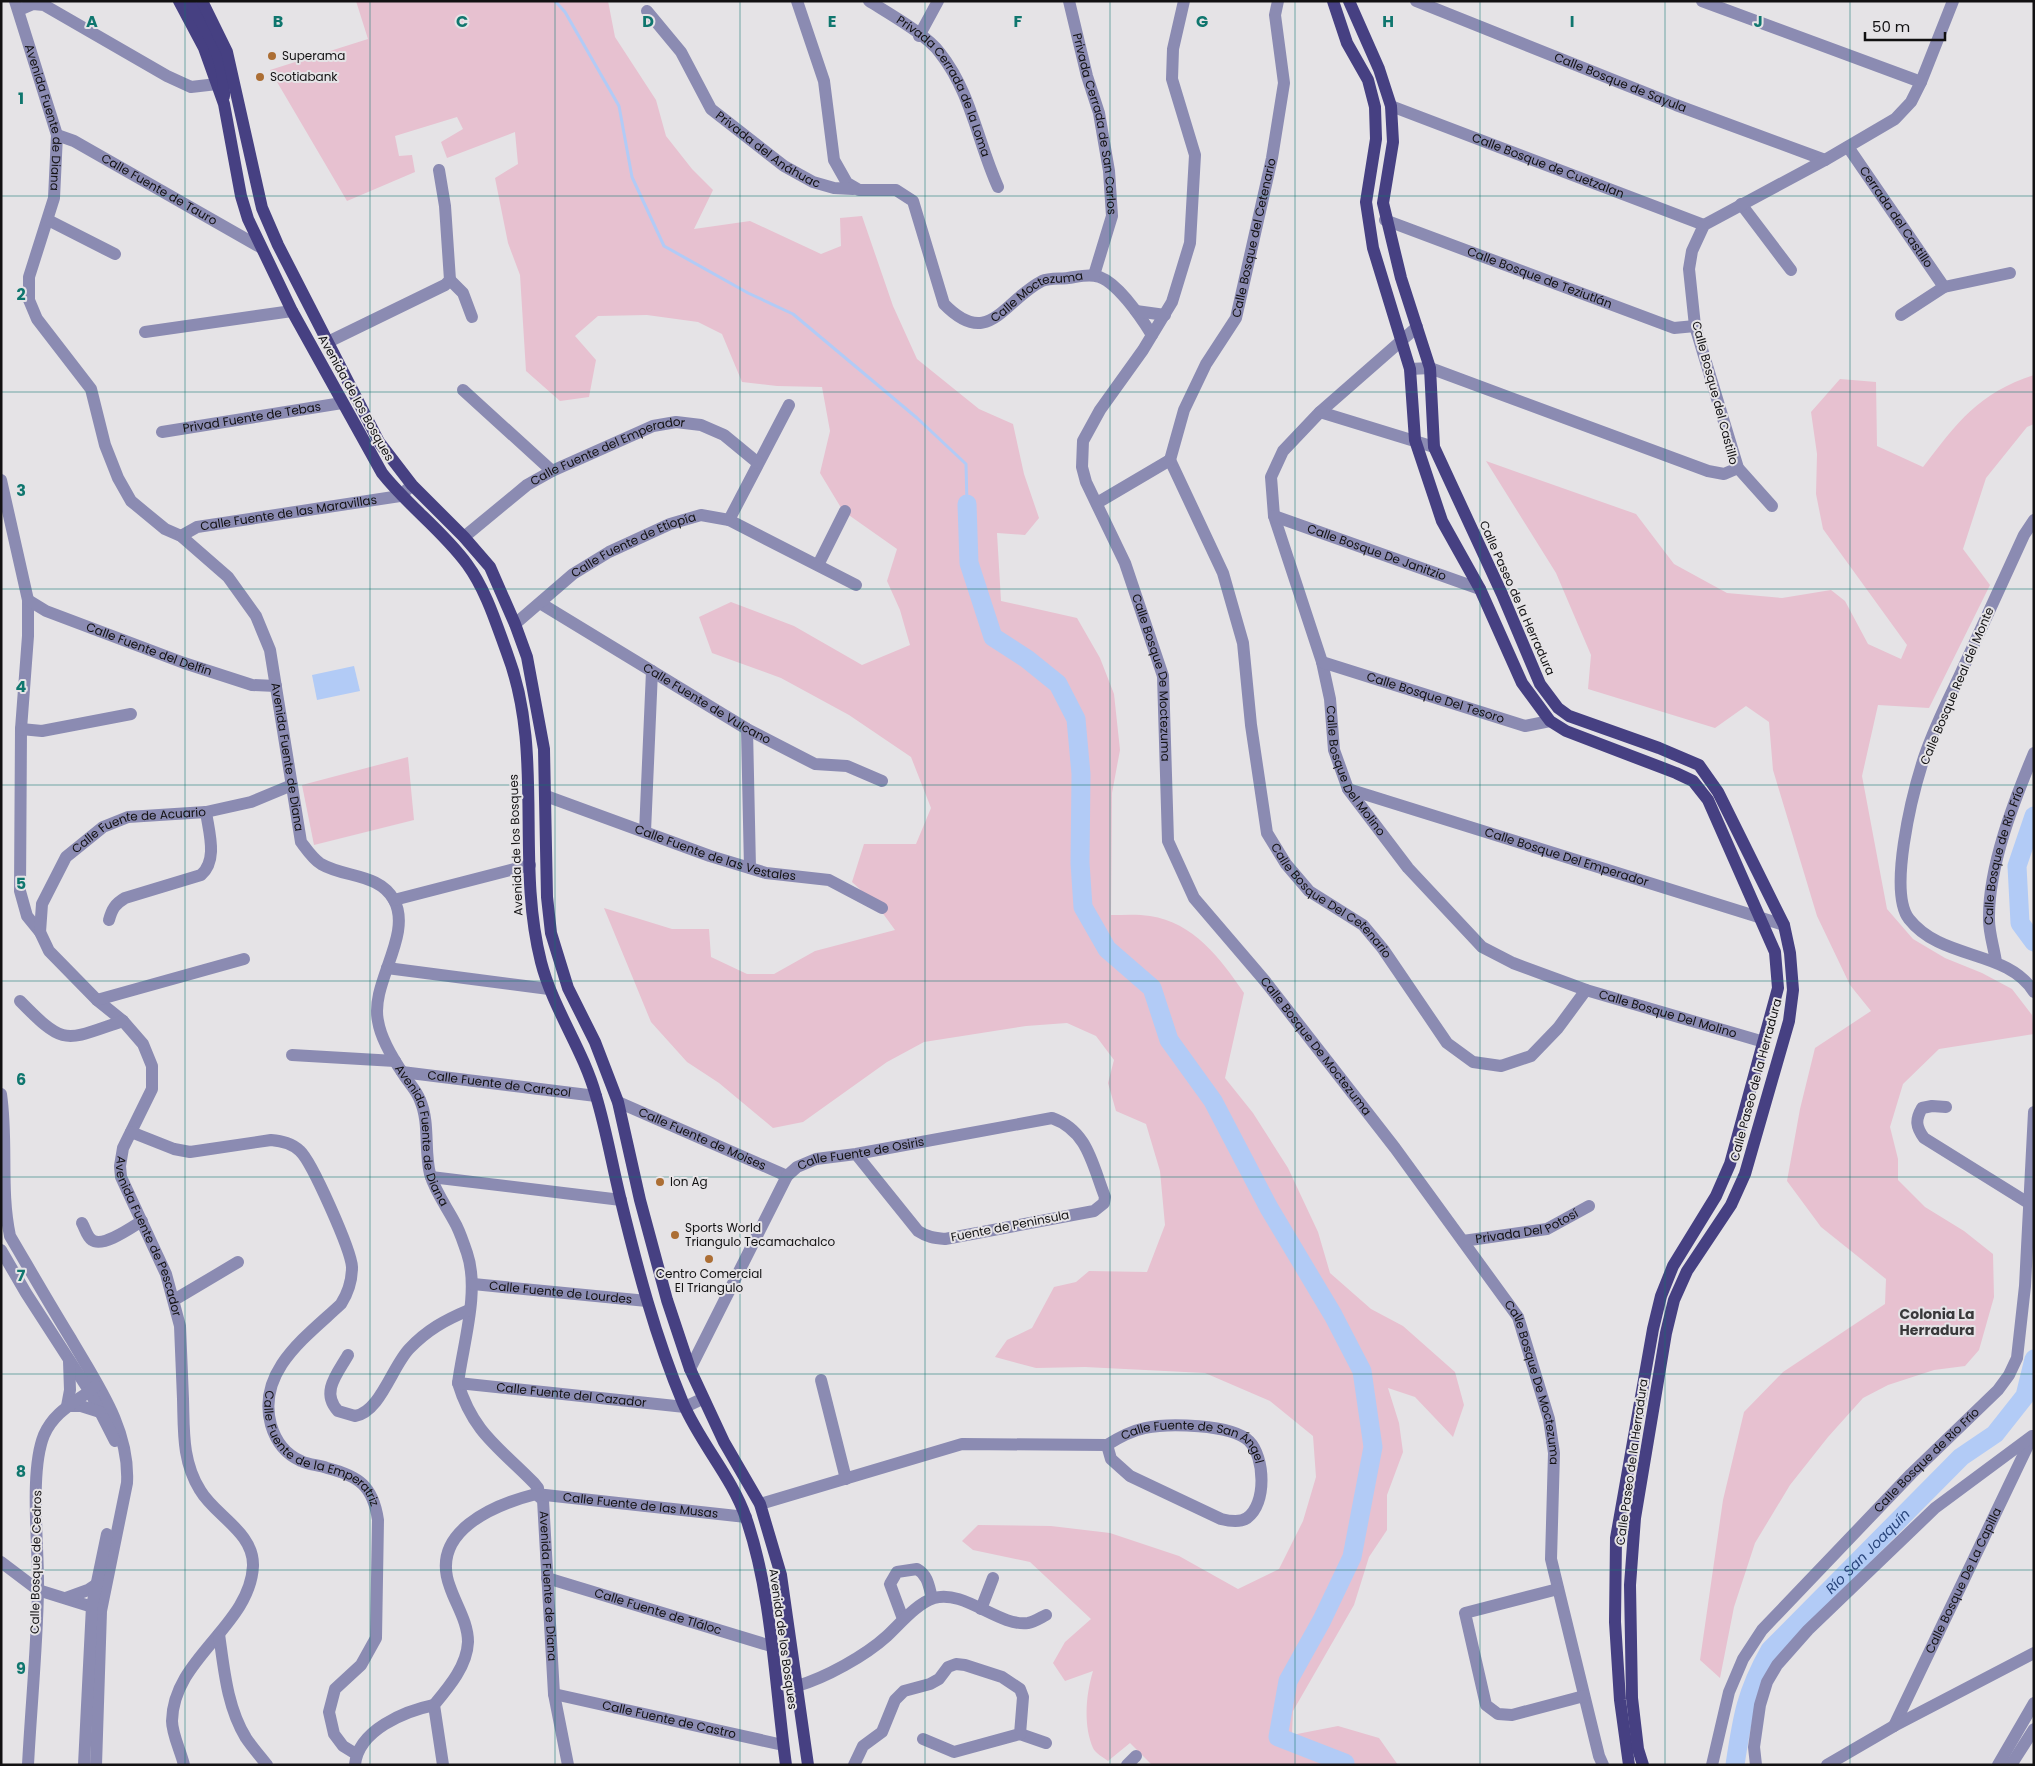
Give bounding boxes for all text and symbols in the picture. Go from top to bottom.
text: A [86,10,98,33]
text: B [273,10,283,33]
text: C [456,10,468,33]
text: D [642,10,654,33]
text: E [828,10,836,33]
text: F [1014,10,1023,33]
text: G [1196,10,1208,33]
text: H [1382,10,1394,33]
text: I [1570,10,1574,33]
text: J [1753,10,1763,33]
scale bar [1865,10,1945,42]
street label: Privada Cerrada de la Loma [893,11,995,159]
text: 50 m [1872,16,1910,37]
street label: Privada Cerrada de San Carlos [1069,31,1121,215]
street label: Avenida Fuente de Diana [21,42,66,191]
place label: Superama [282,47,345,64]
street label: Calle Bosque de Sayula [1552,48,1689,116]
marker: Superama [266,50,278,62]
place label: Scotiabank [270,68,338,85]
marker: Scotiabank [254,71,266,83]
text: 1 [18,87,24,110]
street label: Privada del Anáhuac [712,107,822,192]
street label: Calle Bosque de Cuetzalan [1470,129,1627,202]
street label: Calle Fuente de Tauro [98,149,221,229]
street label: Calle Bosque del Cetenario [1227,156,1280,319]
street label: Cerrada del Castillo [1856,163,1937,271]
street label: Calle Bosque de Teziutlán [1465,242,1615,312]
street label: Calle Moctezuma [987,267,1084,326]
text: 2 [16,283,26,306]
street label: Calle Bosque del Castillo [1688,319,1743,467]
street label: Avenida de los Bosques [315,332,398,464]
street label: Privad Fuente de Tebas [181,398,322,437]
street label: Calle Fuente del Emperador [527,413,687,490]
text: 3 [16,479,26,502]
street label: Calle Fuente de las Maravillas [199,491,378,534]
street label: Calle Fuente de Etiopía [567,508,698,581]
street label: Calle Paseo de la Herradura [1476,518,1559,678]
street label: Calle Bosque De Janitzio [1305,519,1449,585]
street label: Calle Bosque De Moctezuma [1128,591,1175,762]
street label: Calle Bosque Real del Monte [1916,604,1998,767]
street label: Calle Fuente del Delfín [84,618,214,680]
street label: Calle Fuente de Vulcano [640,659,774,748]
street label: Calle Bosque Del Tesoro [1364,668,1507,727]
text: 4 [16,675,27,698]
street label: Avenida Fuente de Diana [267,681,308,833]
street label: Calle Bosque Del Molino [1323,705,1390,839]
street label: Avenida de los Bosques [505,774,526,916]
street label: Calle Bosque de Río Frío [1980,783,2028,925]
street label: Calle Fuente de Acuario [68,803,207,857]
street label: Calle Fuente de las Vestales [632,820,797,884]
street label: Calle Bosque Del Emperador [1483,823,1651,890]
street label: Calle Bosque Del Cetenario [1267,839,1396,962]
text: 5 [16,872,26,895]
street label: Calle Bosque De Moctezuma [1257,973,1376,1119]
street label: Calle Bosque Del Molino [1597,985,1739,1042]
street label: Calle Paseo de la Herradura [1726,997,1785,1163]
street label: Avenida Fuente de Diana [391,1061,453,1209]
street label: Calle Fuente de Caracol [427,1066,572,1101]
text: 6 [16,1068,26,1091]
street label: Calle Fuente de Moises [636,1103,769,1174]
street label: Calle Fuente de Osiris [794,1133,925,1174]
street label: Avenida Fuente de Pescador [112,1155,186,1319]
place label: Ion Ag [670,1173,708,1190]
marker: Ion Ag [654,1176,666,1188]
street label: Privada Del Potosí [1474,1205,1581,1247]
street label: Fuente de Peninsula [949,1206,1071,1245]
place label: Sports World Triangulo Tecamachalco [685,1219,835,1250]
marker: Sports World Triangulo Tecamachalco [669,1229,681,1241]
marker: Centro Comercial El Triangulo [703,1253,715,1265]
text: 7 [17,1264,26,1287]
place label: Centro Comercial El Triangulo [656,1265,762,1296]
street label: Calle Fuente de Lourdes [488,1277,633,1308]
street label: Calle Bosque De Moctezuma [1500,1296,1563,1465]
district label: Colonia La Herradura [1900,1304,1974,1340]
street label: Calle Fuente del Cazador [495,1378,648,1411]
street label: Calle Paseo de la Herradura [1611,1378,1652,1546]
street label: Calle Fuente de la Emperatriz [260,1389,384,1508]
street label: Calle Bosque de Río Frío [1870,1403,1983,1516]
street label: Calle Fuente de San Ángel [1118,1416,1268,1465]
text: 8 [16,1460,26,1483]
street label: Calle Fuente de las Musas [562,1488,719,1522]
street label: Calle Bosque de Cedros [26,1490,45,1634]
water label: Río San Joaquín [1821,1504,1914,1598]
street label: Calle Bosque De La Capilla [1921,1505,2005,1656]
street label: Avenida Fuente de Diana [536,1510,561,1661]
street label: Avenida de los Bosques [765,1567,802,1710]
street label: Calle Fuente de Tláloc [592,1584,724,1639]
text: 9 [16,1657,26,1680]
street label: Calle Fuente de Castro [601,1696,738,1742]

